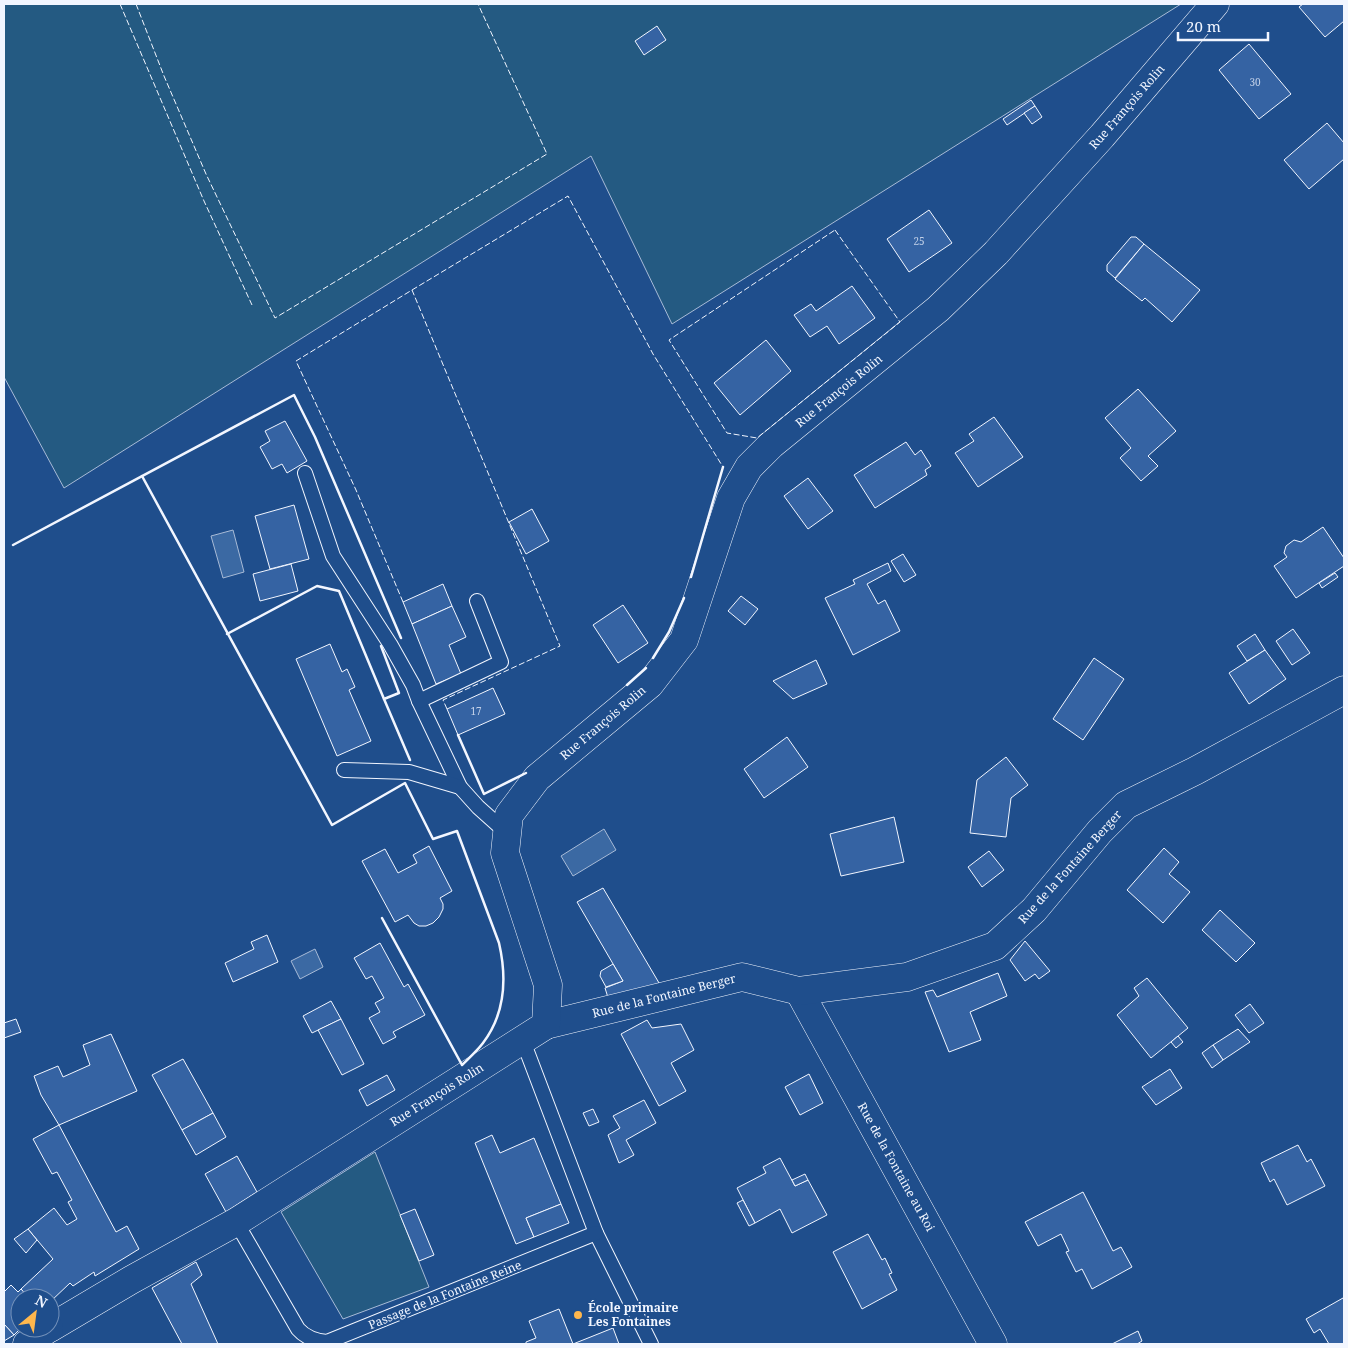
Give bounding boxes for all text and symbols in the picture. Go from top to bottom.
scale bar [1178,10,1268,42]
text: 20 m [1186,16,1221,36]
street label: Rue François Rolin [1085,60,1168,153]
house number: 30 [1249,75,1261,89]
house number: 25 [913,234,925,248]
street label: Rue François Rolin [792,350,886,431]
street label: Rue François Rolin [556,681,649,764]
house number: 17 [470,704,482,718]
street label: Rue de la Fontaine Berger [1014,806,1125,927]
street label: Rue de la Fontaine Berger [590,969,738,1022]
street label: Rue François Rolin [387,1059,487,1130]
street label: Rue de la Fontaine au Roi [854,1099,939,1234]
street label: Passage de la Fontaine Reine [366,1256,524,1333]
north arrow [10,1288,60,1338]
text: N [32,1290,51,1312]
place label: École primaire Les Fontaines [588,1299,679,1330]
marker: École primaire Les Fontaines [572,1309,584,1321]

